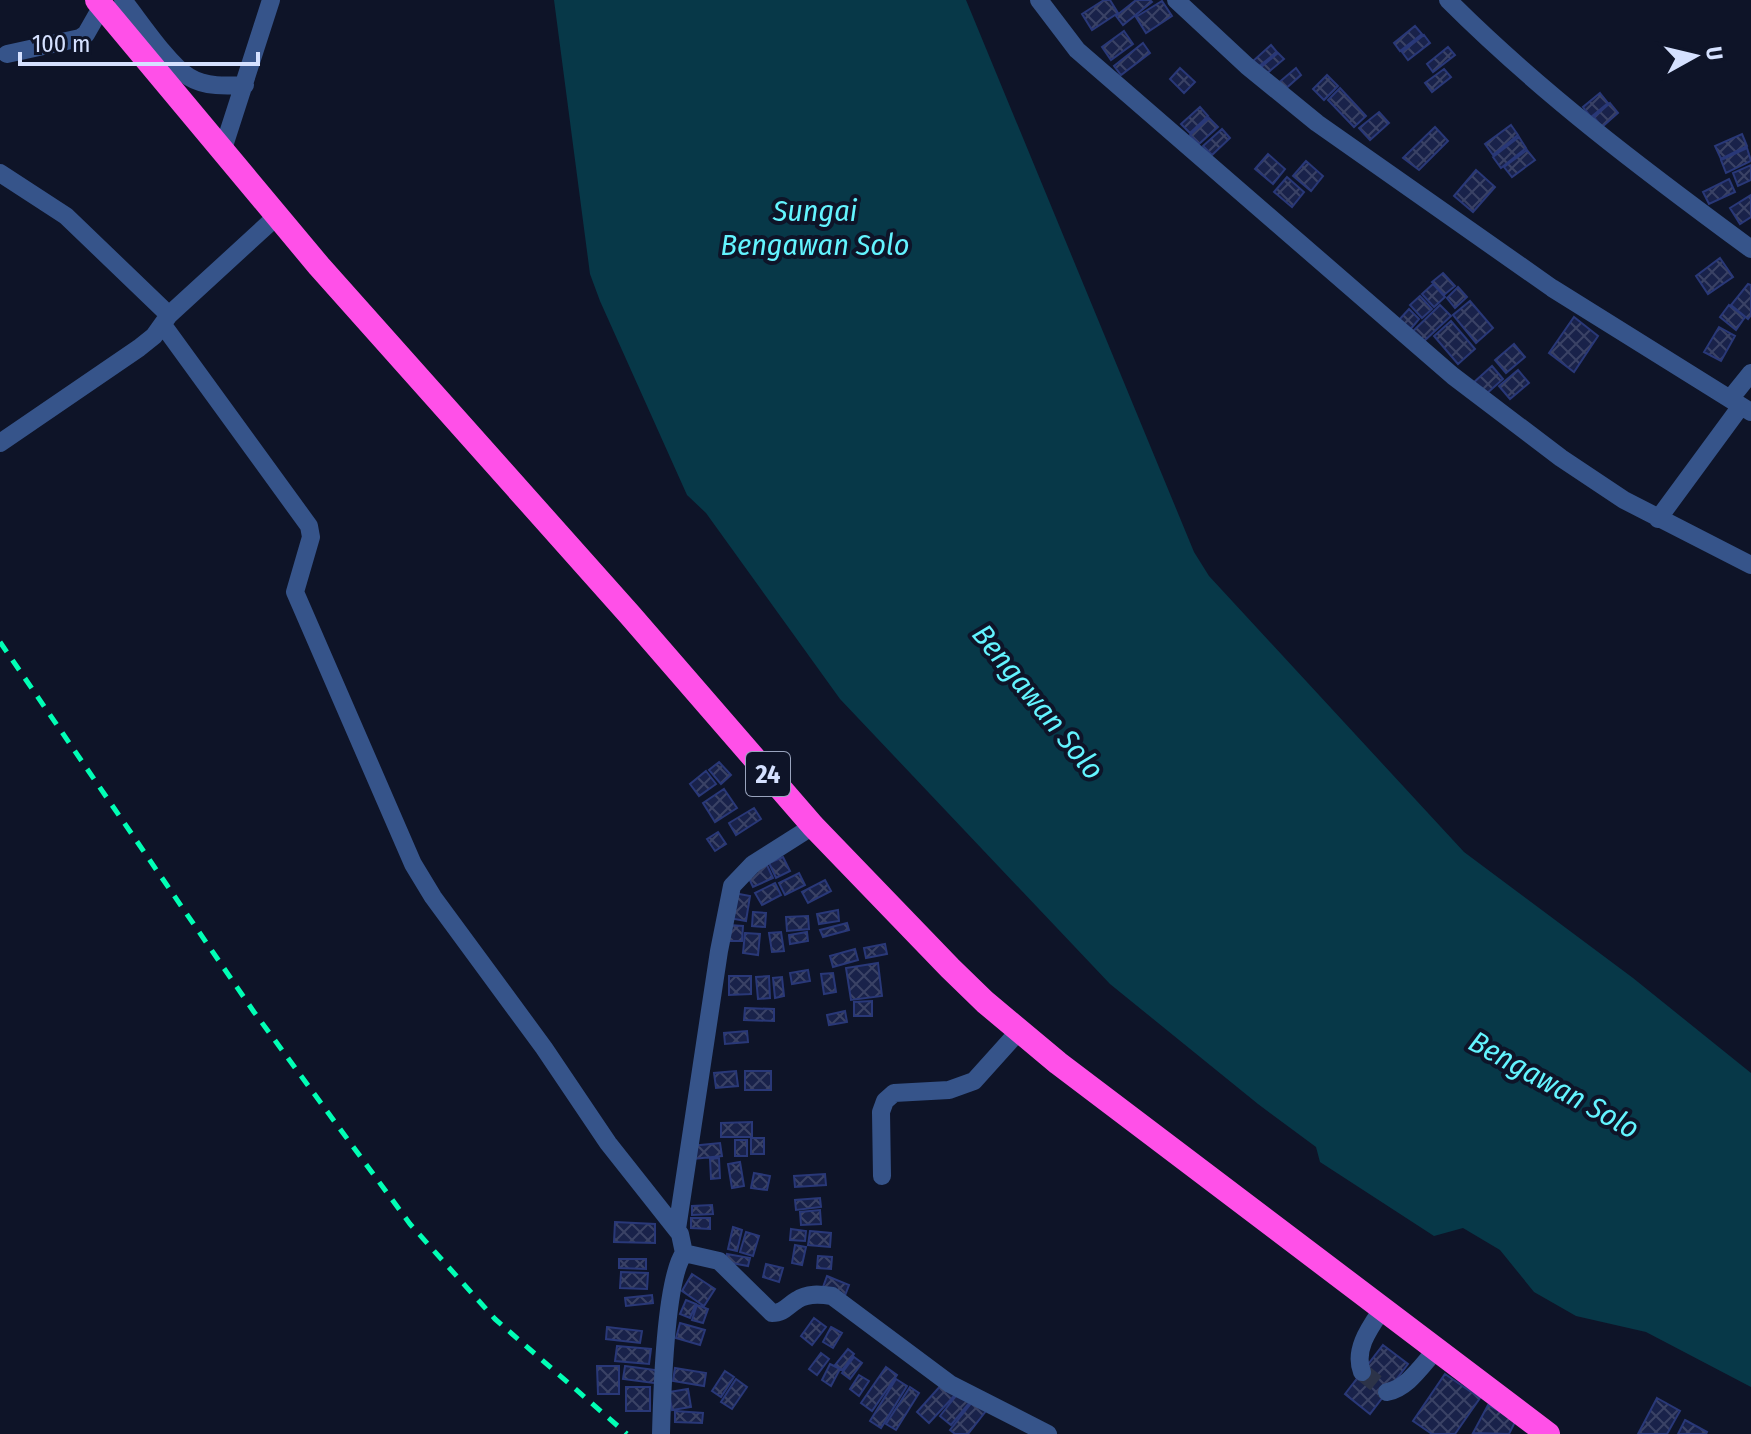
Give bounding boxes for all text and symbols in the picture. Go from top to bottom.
scale bar [20,16,258,66]
north arrow [1655,16,1735,96]
text: 100 m [32,30,90,58]
text: U [1700,45,1729,62]
water label: Sungai Bengawan Solo [720,193,910,263]
water label: Bengawan Solo [965,617,1111,787]
road number: 24 [746,752,790,796]
water label: Bengawan Solo [1463,1023,1645,1147]

